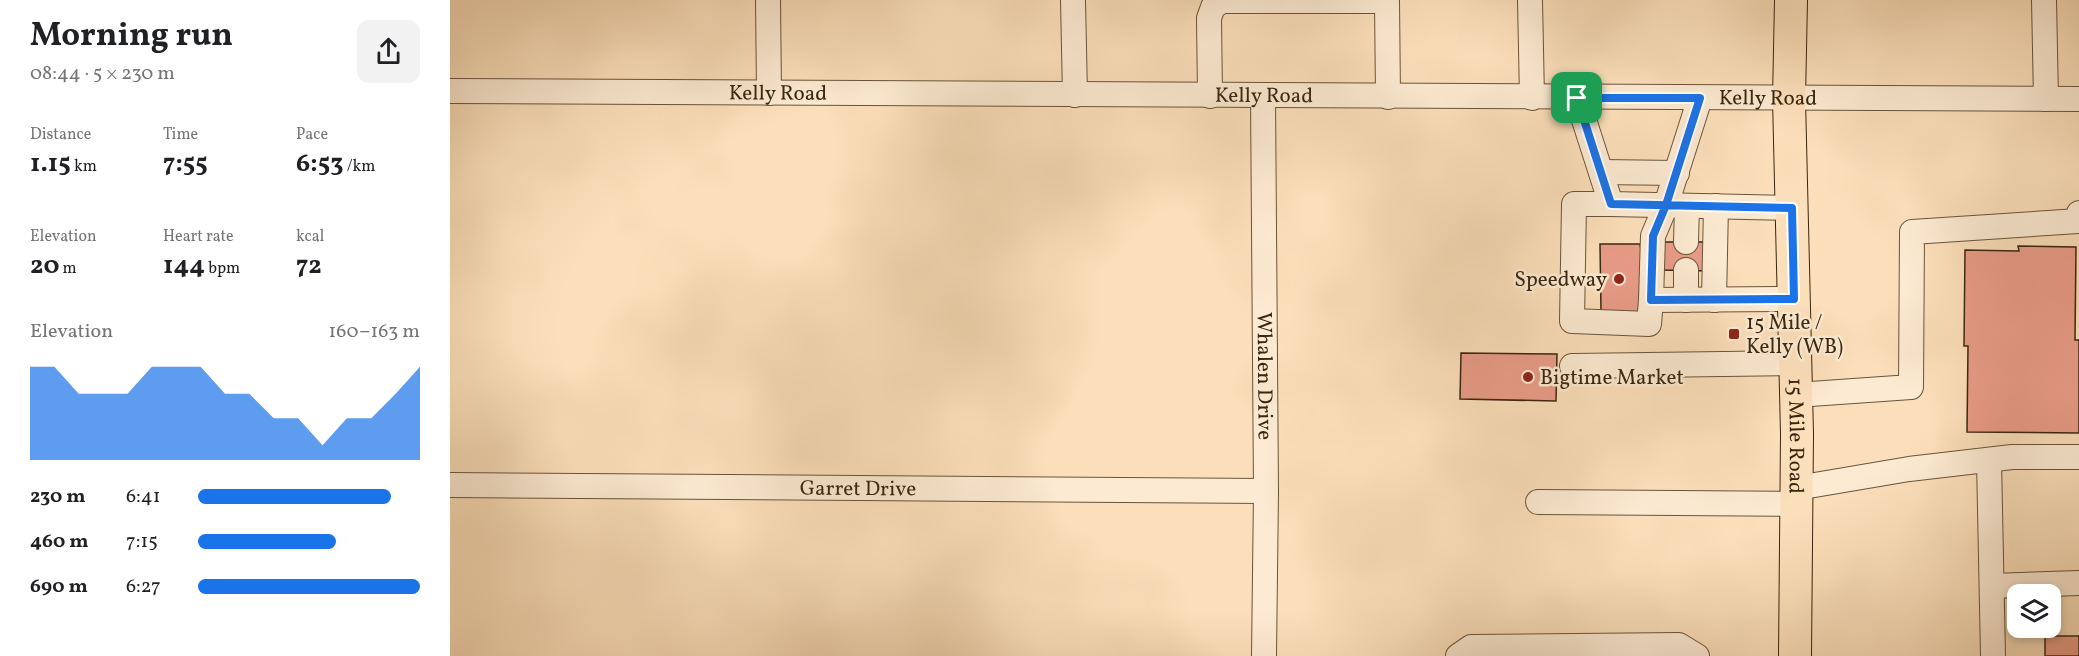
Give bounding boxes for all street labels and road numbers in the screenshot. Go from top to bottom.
street label: Kelly Road [729,79,827,109]
street label: Kelly Road [1215,82,1313,111]
street label: Kelly Road [1719,84,1817,114]
street label: Whalen Drive [1249,312,1279,440]
street label: 15 Mile Road [1780,377,1810,494]
street label: Garret Drive [800,475,916,504]

